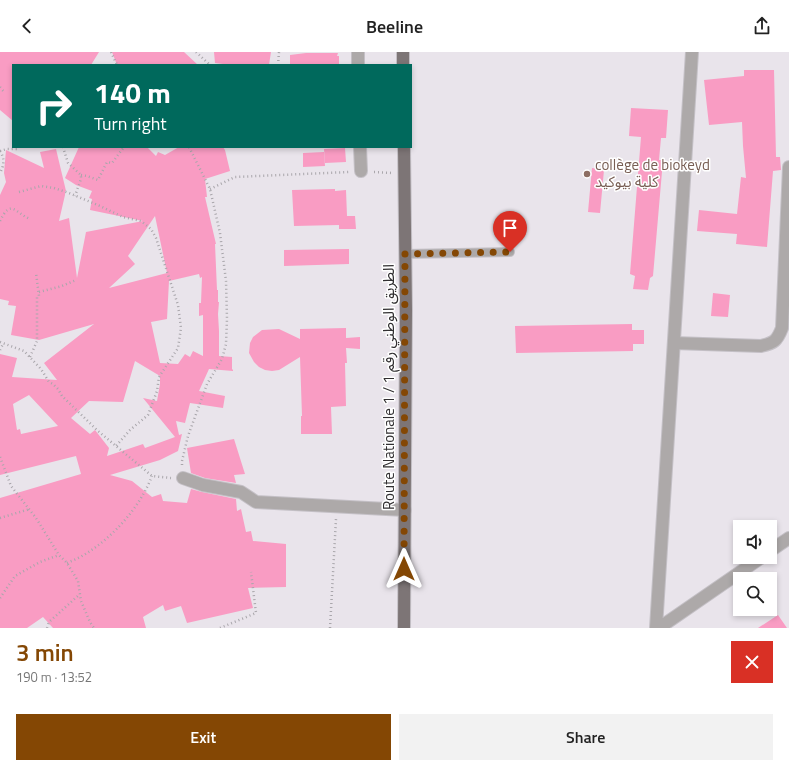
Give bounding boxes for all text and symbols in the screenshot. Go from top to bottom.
text: Beeline [366,13,423,40]
icon: back [16,15,38,37]
icon: share [751,15,773,37]
text: 140 m [94,71,171,114]
icon: right [28,80,80,132]
text: Turn right [94,110,167,137]
place label: collège de biokeyd كلية بيوكيد [595,153,710,193]
marker: collège de biokeyd كلية بيوكيد [582,169,592,179]
pin [493,211,527,252]
icon: arrive [499,217,521,239]
street label: Route Nationale 1 / الطريق الوطني رقم 1 [377,264,400,510]
map controls [733,520,777,616]
button: sound [733,520,777,564]
position arrow [383,548,425,590]
button: search [733,572,777,616]
text: 3 min [16,634,74,670]
button: close [731,641,773,683]
text: 190 m · 13:52 [16,667,92,687]
button: Exit [16,714,391,760]
button: Share [399,714,773,760]

